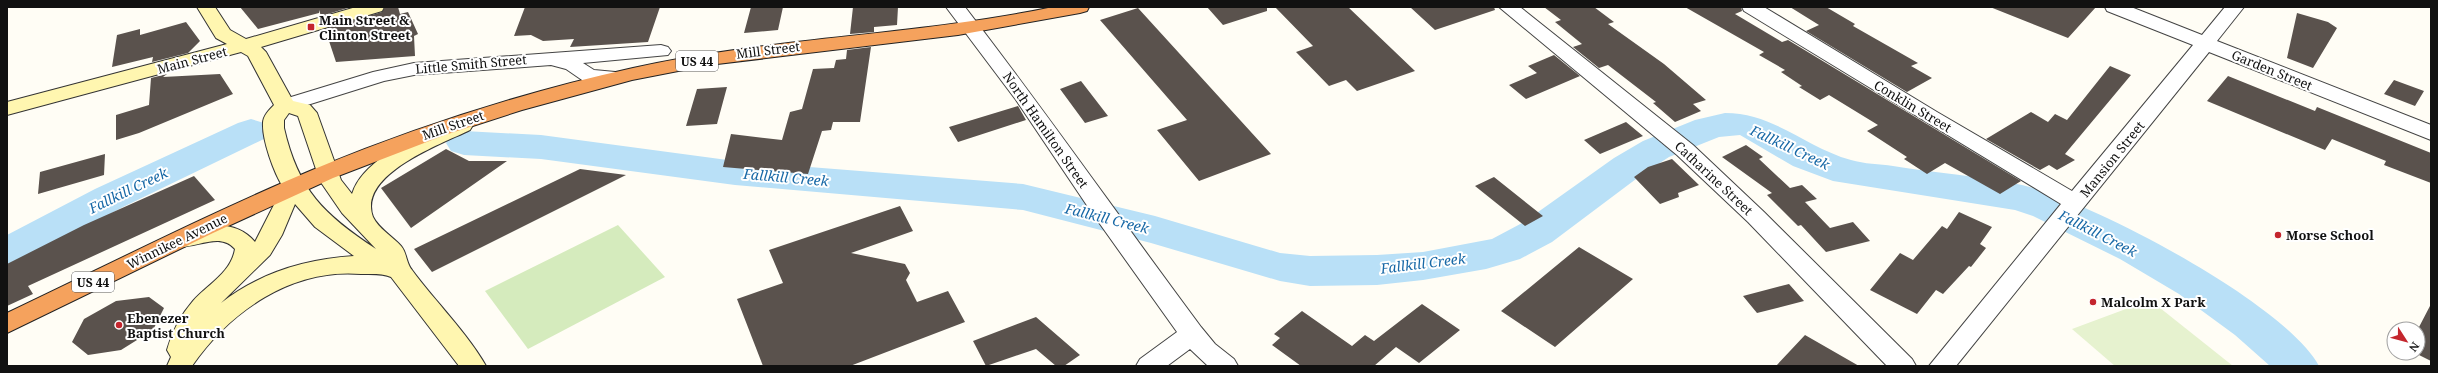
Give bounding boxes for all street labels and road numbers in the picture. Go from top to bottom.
street label: Mill Street [735,37,801,63]
street label: Main Street [155,42,229,78]
street label: Garden Street [2229,46,2315,95]
street label: Little Smith Street [415,50,528,78]
road number: US 44 [676,51,718,71]
street label: North Hamilton Street [999,68,1093,192]
street label: Conklin Street [1871,76,1956,137]
street label: Mill Street [420,106,487,144]
street label: Mansion Street [2076,117,2149,201]
street label: Catharine Street [1671,137,1757,219]
street label: Winnikee Avenue [124,209,230,273]
road number: US 44 [72,272,114,292]

